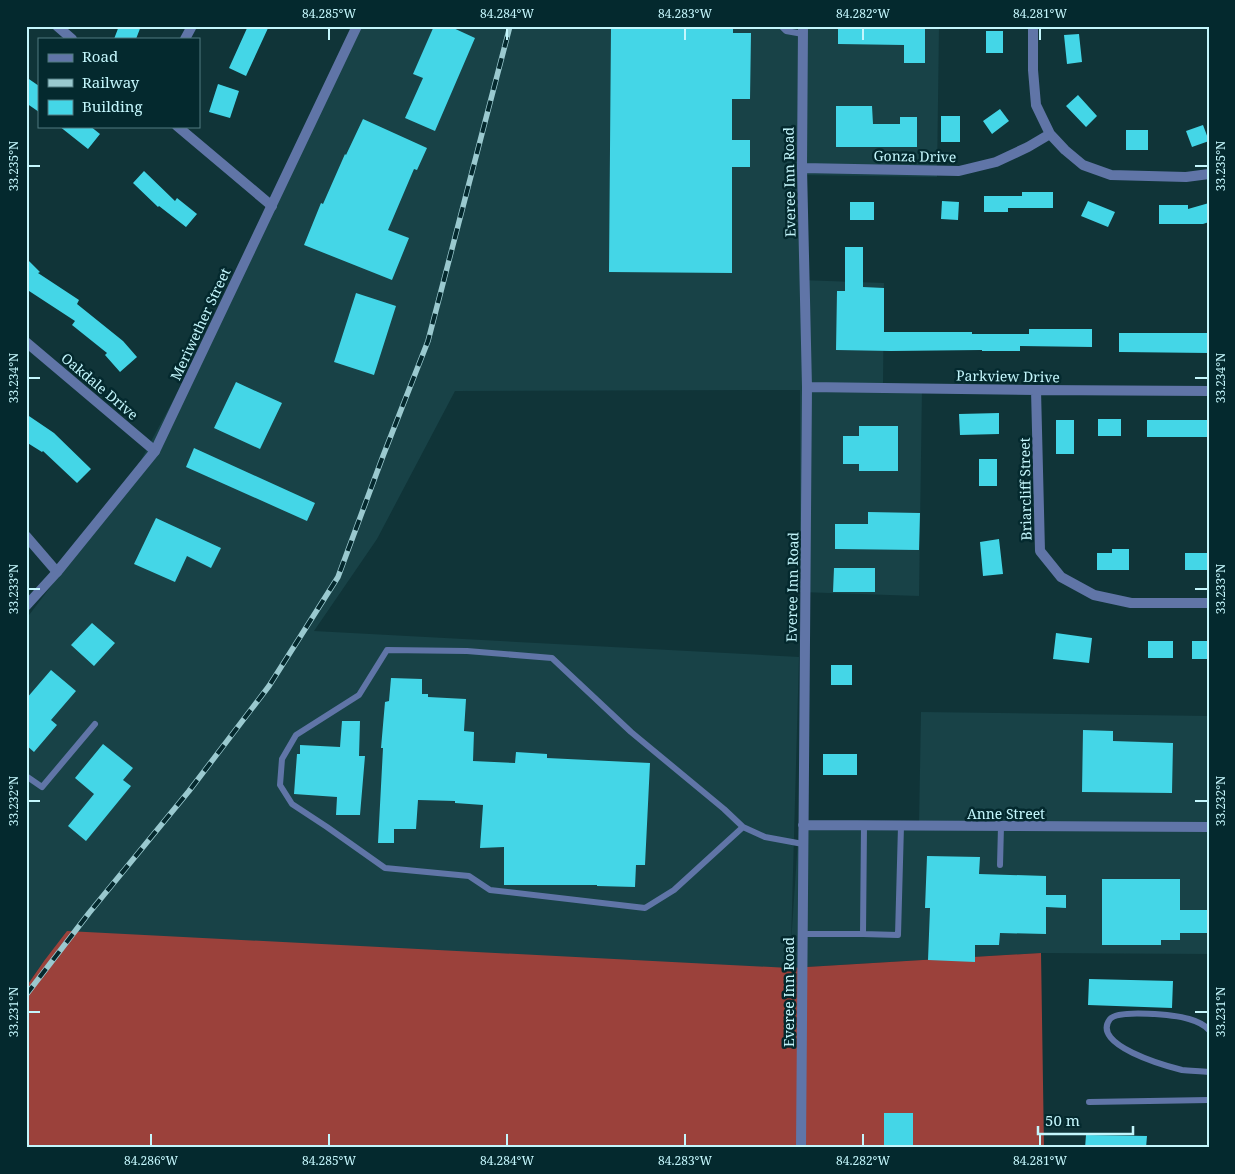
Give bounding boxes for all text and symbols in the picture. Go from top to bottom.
text: 84.285°W [302,5,356,22]
text: 84.284°W [480,5,534,22]
text: 84.283°W [658,5,712,22]
text: 84.282°W [836,5,890,22]
text: 84.281°W [1013,5,1067,22]
legend [38,38,200,128]
text: Road [82,46,118,66]
text: Railway [82,72,140,92]
text: Building [82,96,143,116]
street label: Everee Inn Road [779,126,799,237]
text: 33.235°N [5,141,22,191]
text: 33.235°N [1212,141,1229,191]
street label: Gonza Drive [874,146,956,166]
street label: Meriwether Street [166,265,234,383]
street label: Oakdale Drive [58,348,142,424]
text: 33.234°N [5,353,22,403]
text: 33.234°N [1212,353,1229,403]
street label: Parkview Drive [956,366,1060,386]
street label: Briarcliff Street [1015,437,1035,541]
street label: Everee Inn Road [782,531,802,642]
text: 33.233°N [5,564,22,614]
text: 33.233°N [1212,564,1229,614]
text: 33.232°N [5,776,22,826]
text: 33.232°N [1212,776,1229,826]
street label: Anne Street [967,804,1045,823]
street label: Everee Inn Road [779,937,798,1047]
text: 33.231°N [5,987,22,1037]
text: 33.231°N [1212,987,1229,1037]
scale bar [1038,1104,1132,1136]
text: 50 m [1045,1110,1080,1130]
text: 84.286°W [124,1152,178,1169]
text: 84.285°W [302,1152,356,1169]
text: 84.284°W [480,1152,534,1169]
text: 84.283°W [658,1152,712,1169]
text: 84.282°W [836,1152,890,1169]
text: 84.281°W [1013,1152,1067,1169]

